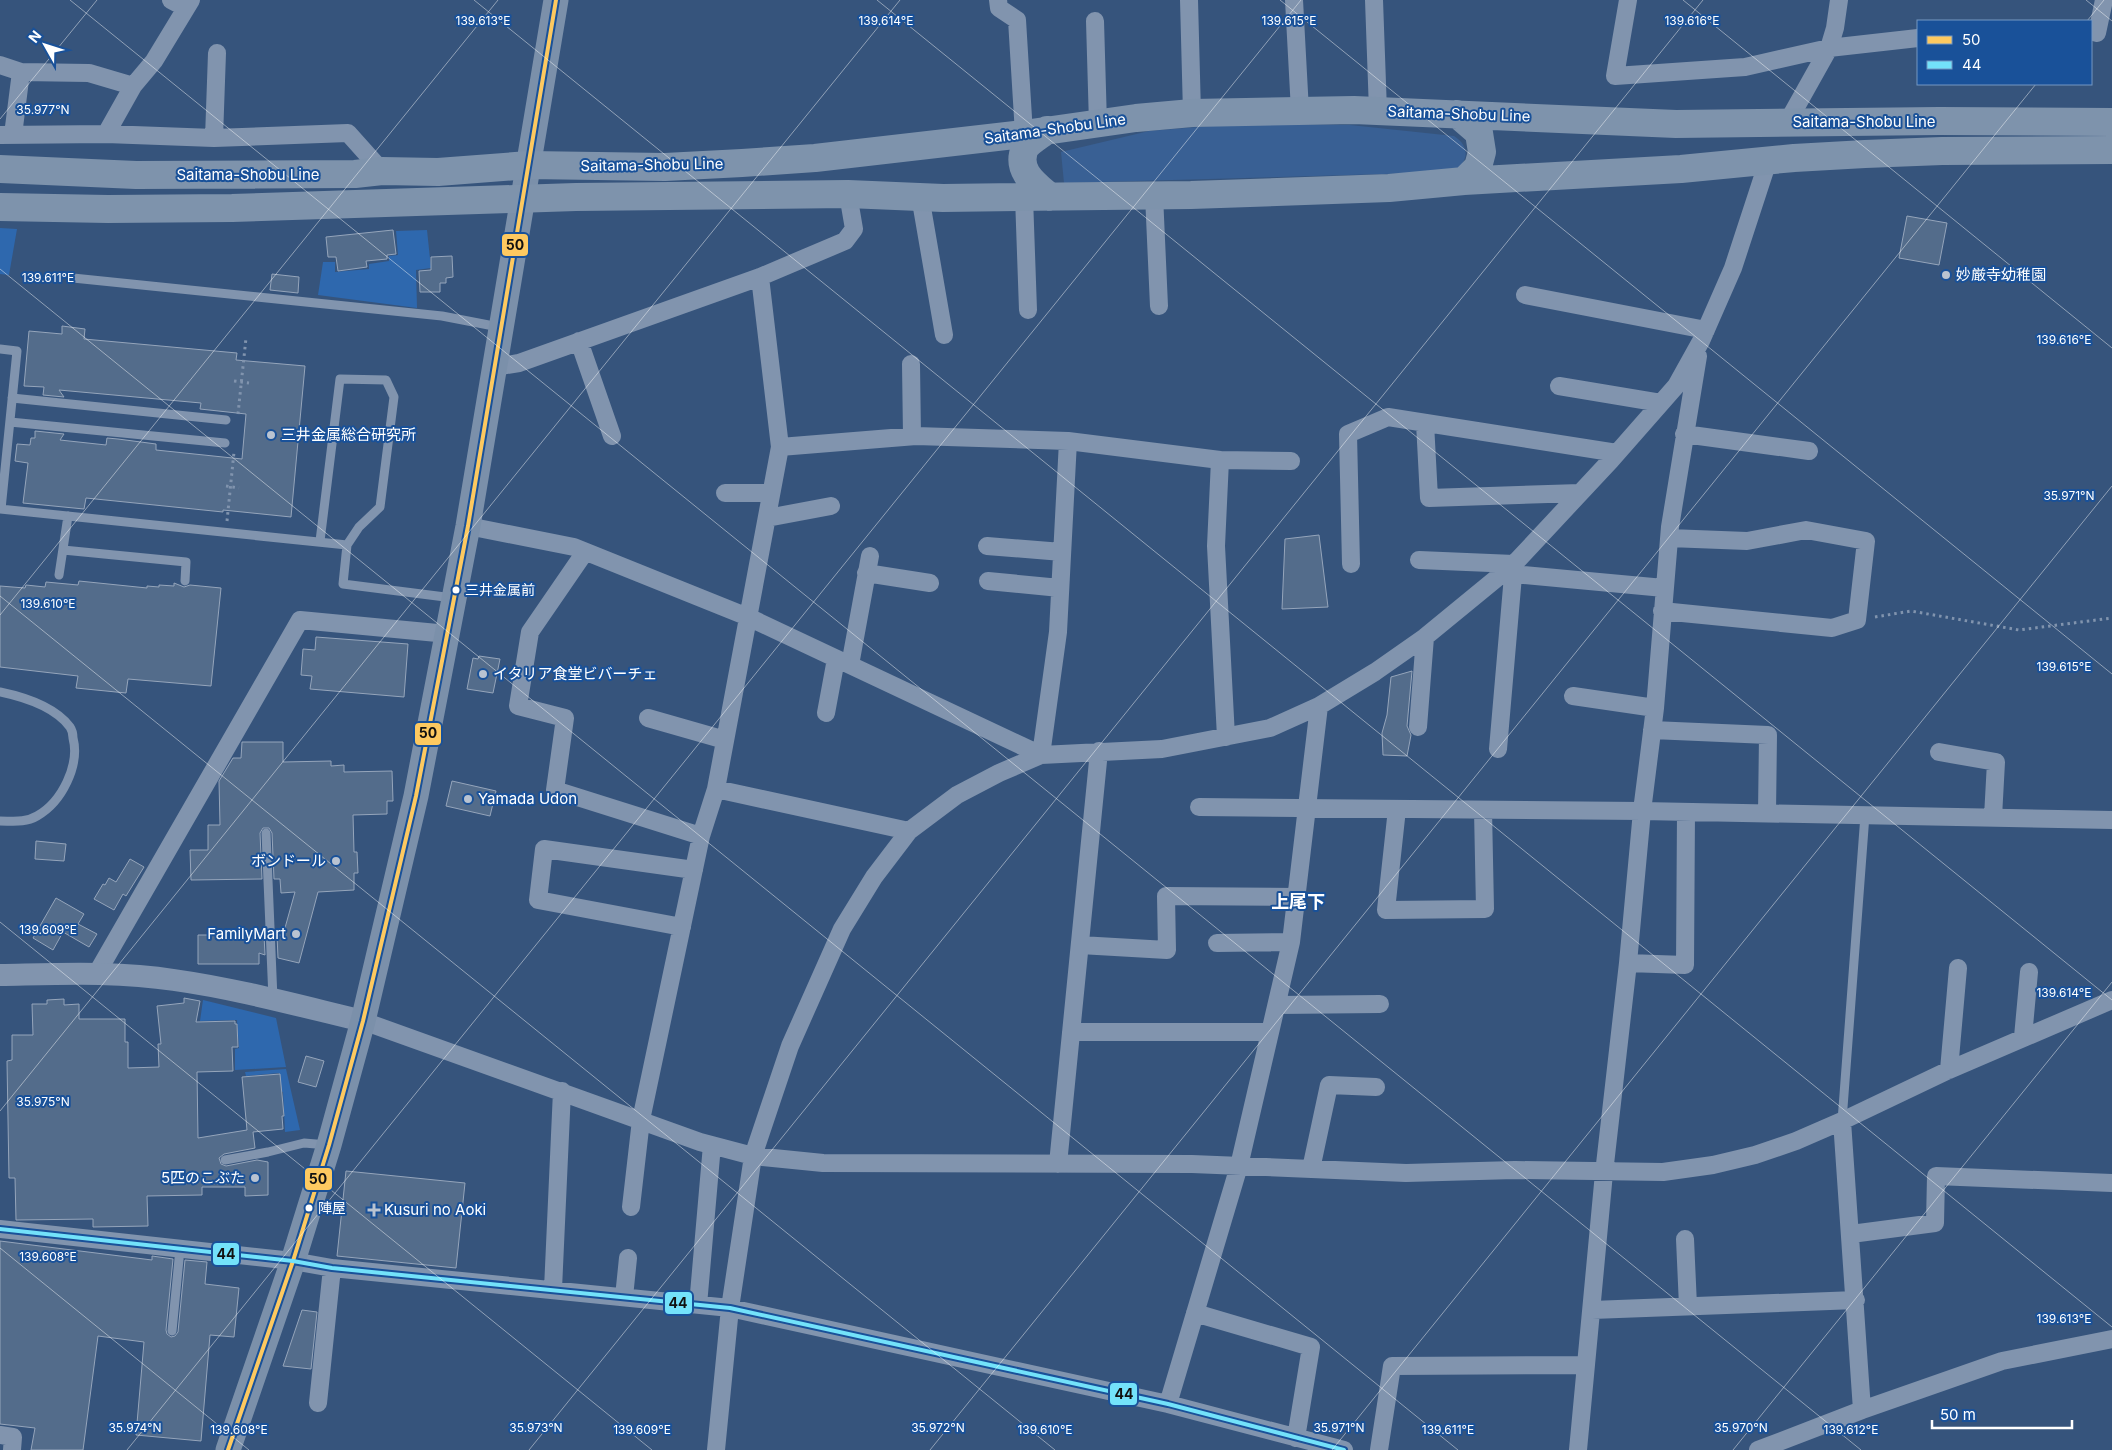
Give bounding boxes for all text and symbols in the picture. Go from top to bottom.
text: 139.613°E [456,13,510,28]
text: 139.614°E [858,13,914,28]
text: 139.615°E [1262,13,1316,28]
text: 139.616°E [1664,13,1720,28]
north arrow [20,20,70,70]
legend [1917,20,2092,85]
text: N [25,27,44,46]
text: 50 [1962,30,1981,49]
text: 44 [1962,55,1981,74]
text: 35.977°N [16,102,70,117]
street label: Saitama-Shobu Line [1387,102,1531,125]
street label: Saitama-Shobu Line [983,109,1127,148]
street label: Saitama-Shobu Line [1792,112,1936,131]
street label: Saitama-Shobu Line [580,154,724,175]
street label: Saitama-Shobu Line [176,165,320,184]
line badge: 50 [501,233,529,257]
text: 50 [506,236,524,253]
place label: 妙厳寺幼稚園 [1956,265,2046,284]
marker: 妙厳寺幼稚園 [1940,269,1952,281]
text: 139.611°E [22,270,74,285]
text: 139.616°E [2036,332,2092,347]
place label: 三井金属総合研究所 [281,425,416,444]
marker: 三井金属総合研究所 [265,429,277,441]
text: 35.971°N [2043,488,2095,503]
place label: 三井金属前 [465,581,535,598]
marker: 三井金属前 [451,585,461,595]
text: 139.610°E [20,596,76,611]
text: 139.615°E [2037,659,2091,674]
place label: イタリア食堂ビバーチェ [493,664,657,683]
marker: イタリア食堂ビバーチェ [477,668,489,680]
line badge: 50 [414,722,442,746]
text: 50 [419,724,437,741]
place label: Yamada Udon [478,789,577,808]
marker: Yamada Udon [462,793,474,805]
place label: ボンドール [251,851,326,870]
marker: ボンドール [330,855,342,867]
district label: 上尾下 [1271,891,1325,912]
text: 139.609°E [19,922,77,937]
place label: FamilyMart [207,924,286,943]
marker: FamilyMart [290,928,302,940]
text: 139.614°E [2036,985,2092,1000]
text: 35.975°N [16,1094,70,1109]
line badge: 50 [304,1167,333,1191]
place label: 5匹のこぶた [161,1168,245,1187]
text: 50 [309,1170,327,1187]
marker: 5匹のこぶた [249,1172,261,1184]
place label: 陣屋 [318,1199,346,1216]
place label: Kusuri no Aoki [384,1200,486,1219]
marker: 陣屋 [304,1203,314,1213]
marker: Kusuri no Aoki [368,1204,380,1216]
line badge: 44 [212,1242,240,1266]
text: 44 [217,1245,235,1262]
text: 139.608°E [19,1249,77,1264]
line badge: 44 [664,1291,693,1315]
text: 44 [669,1294,687,1311]
text: 139.613°E [2037,1311,2091,1326]
line badge: 44 [1109,1382,1138,1406]
text: 44 [1115,1385,1133,1402]
scale bar [1932,1398,2072,1430]
text: 50 m [1940,1405,1976,1424]
text: 35.974°N [108,1420,162,1435]
text: 35.973°N [509,1420,563,1435]
text: 35.972°N [911,1420,965,1435]
text: 35.971°N [1313,1420,1365,1435]
text: 35.970°N [1714,1420,1768,1435]
text: 139.608°E [210,1422,268,1437]
text: 139.609°E [613,1422,671,1437]
text: 139.610°E [1017,1422,1073,1437]
text: 139.611°E [1422,1422,1474,1437]
text: 139.612°E [1824,1422,1878,1437]

